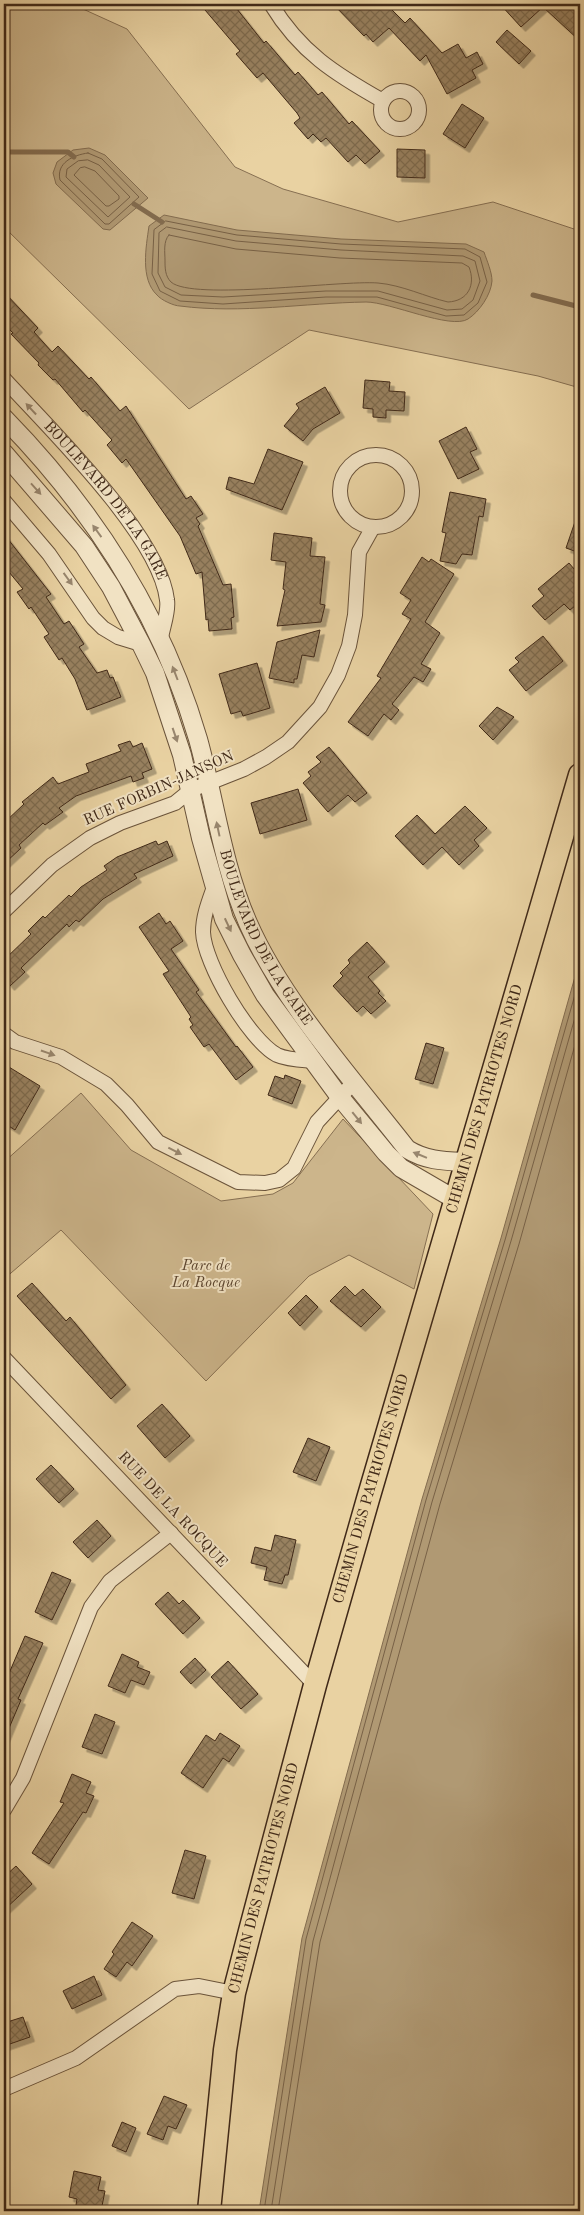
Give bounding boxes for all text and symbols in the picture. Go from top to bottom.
one-way arrow [25,403,37,415]
street label: BOULEVARD DE LA GARE [41,419,169,582]
one-way arrow [31,483,42,496]
one-way arrow [92,524,102,538]
one-way arrow [63,572,73,586]
one-way arrow [171,665,179,680]
one-way arrow [172,728,180,743]
street label: RUE FORBIN-JANSON [82,749,237,829]
one-way arrow [214,820,222,836]
street label: BOULEVARD DE LA GARE [217,848,315,1028]
one-way arrow [224,918,232,932]
street label: CHEMIN DES PATRIOTES NORD [444,983,526,1216]
one-way arrow [41,1050,56,1057]
one-way arrow [351,1111,362,1124]
one-way arrow [167,1147,182,1155]
one-way arrow [412,1151,427,1159]
park label: Parc de La Rocque [171,1259,240,1291]
street label: CHEMIN DES PATRIOTES NORD [331,1372,412,1605]
street label: RUE DE LA ROCQUE [115,1449,229,1571]
street label: CHEMIN DES PATRIOTES NORD [227,1761,302,1996]

